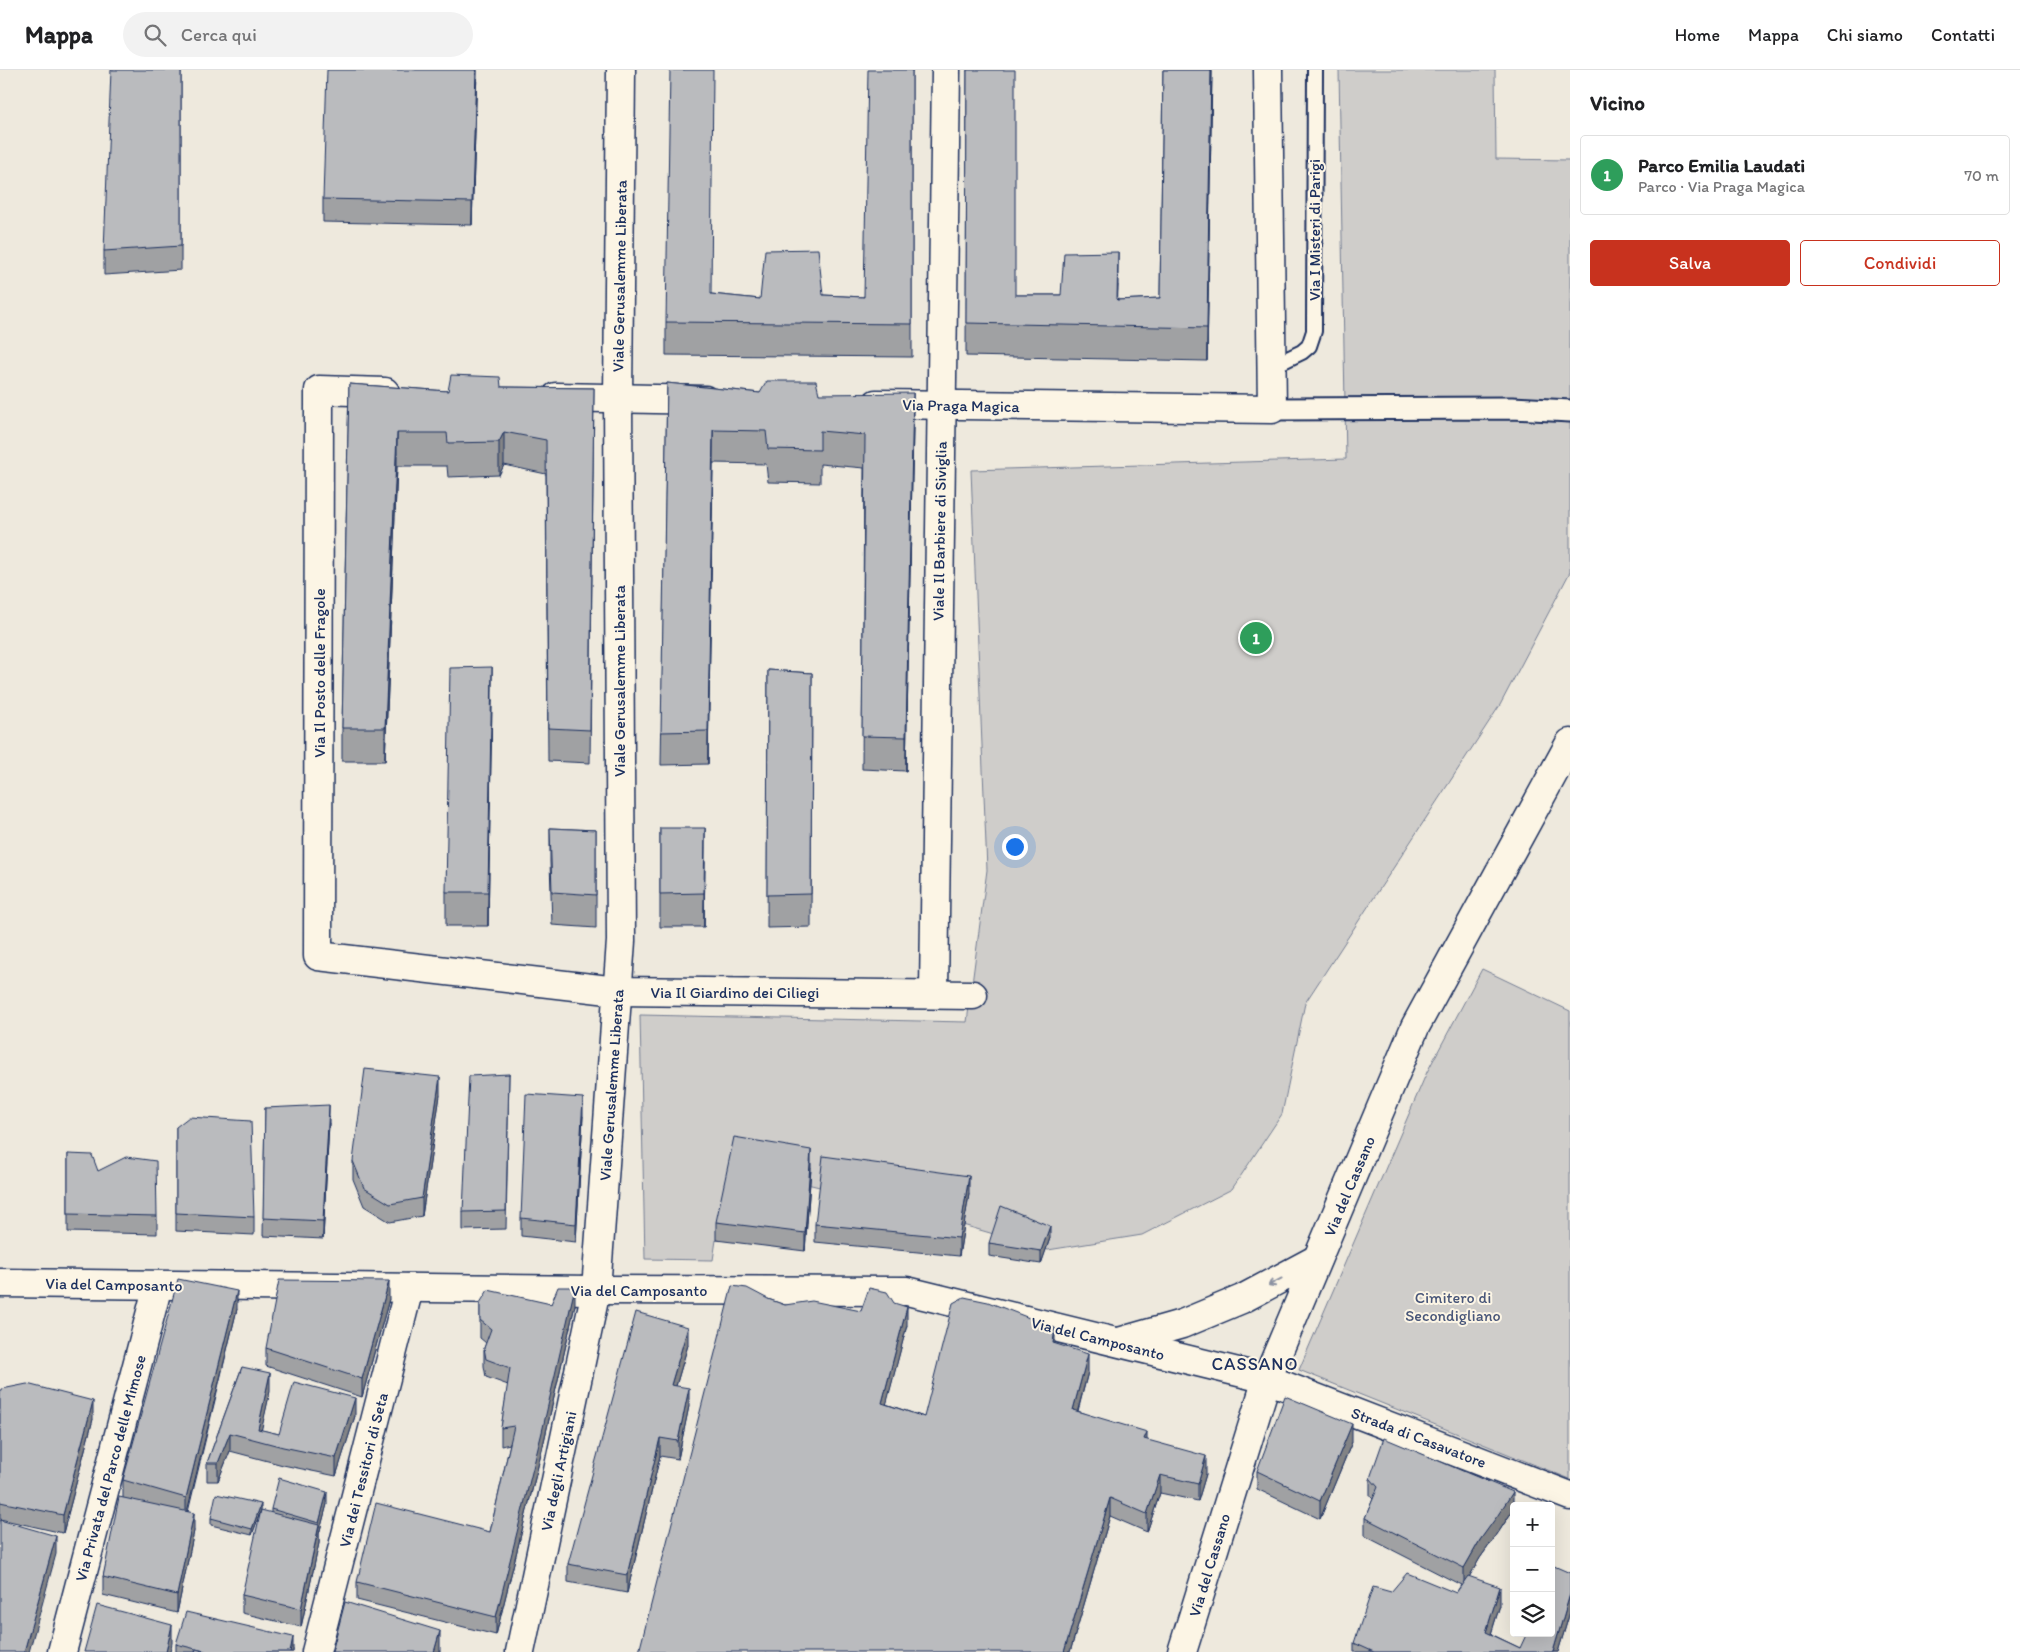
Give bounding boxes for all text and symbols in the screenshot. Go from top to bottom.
search box [123,12,473,57]
text: Mappa [25,20,93,49]
icon: search [141,21,169,49]
text: Cerca qui [181,23,257,46]
text: Home [1675,24,1720,46]
text: Mappa [1748,24,1799,46]
text: Chi siamo [1827,24,1903,46]
text: Contatti [1931,24,1995,46]
text: Vicino [1590,90,1645,115]
text: Parco Emilia Laudati [1638,154,1805,177]
street label: Via I Misteri di Parigi [1305,159,1324,301]
text: 1 [1603,166,1611,185]
text: 70 m [1964,166,1999,185]
text: Parco · Via Praga Magica [1638,177,1805,196]
street label: Viale Gerusalemme Liberata [608,179,631,372]
button: Salva [1590,240,1790,286]
button: Condividi [1800,240,2000,286]
street label: Via Praga Magica [902,395,1020,416]
street label: Viale Il Barbiere di Siviglia [928,440,951,621]
street label: Viale Gerusalemme Liberata [610,584,629,777]
street label: Via Il Posto delle Fragole [310,588,329,758]
pin: 1 [1240,619,1272,657]
your location [1002,834,1028,860]
street label: Via Il Giardino dei Ciliegi [651,983,819,1002]
street label: Viale Gerusalemme Liberata [595,988,628,1182]
street label: Via del Cassano [1320,1133,1379,1239]
street label: Via del Camposanto [45,1274,183,1295]
one-way arrow [1267,1277,1282,1287]
street label: Via del Camposanto [570,1281,708,1300]
park label: Cimitero di Secondigliano [1405,1288,1501,1325]
street label: Via del Camposanto [1029,1313,1167,1364]
street label: Via Privata del Parco delle Mimose [71,1353,150,1584]
district label: CASSANO [1211,1353,1299,1375]
street label: Via dei Tessitori di Seta [335,1391,392,1550]
street label: Strada di Casavatore [1349,1403,1489,1472]
street label: Via degli Artigiani [536,1409,580,1533]
map controls [1510,1502,1555,1637]
button: + [1510,1502,1555,1547]
street label: Via del Cassano [1185,1511,1234,1619]
button: − [1510,1547,1555,1592]
button: layers [1510,1592,1555,1637]

